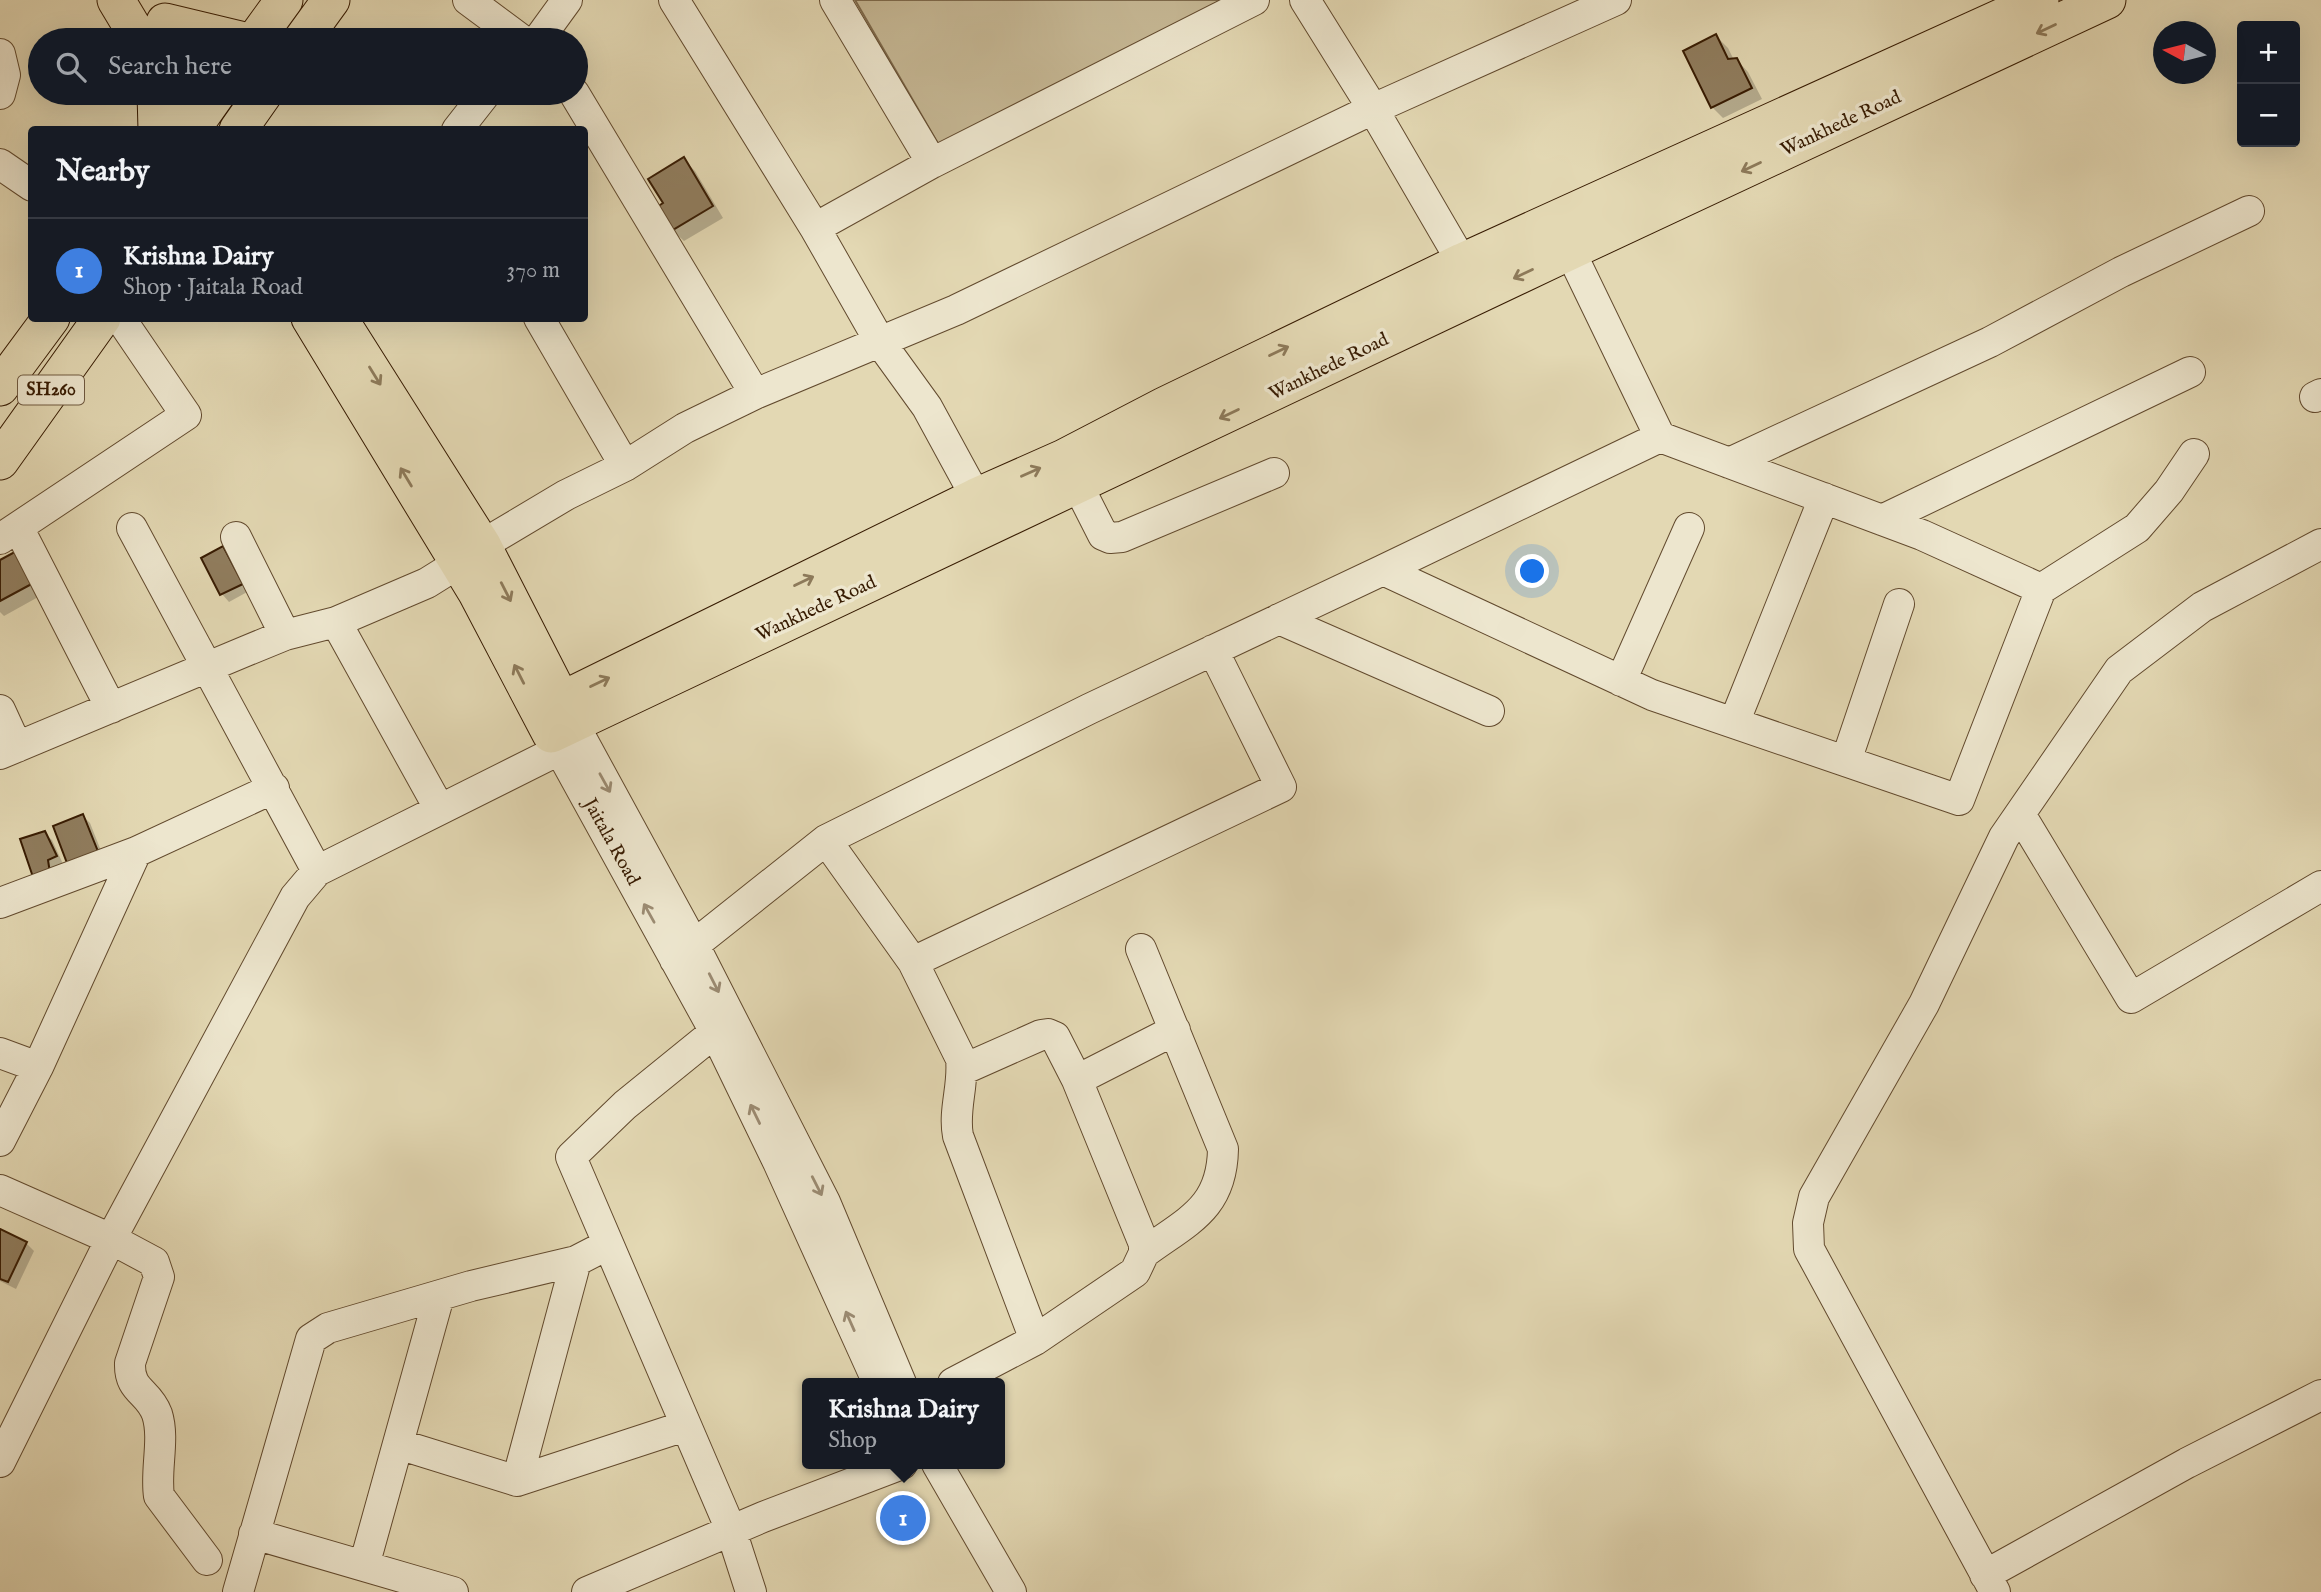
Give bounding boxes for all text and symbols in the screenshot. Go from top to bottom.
north arrow [2153,21,2216,84]
map controls [2237,21,2300,147]
button: + [2237,21,2300,84]
one-way arrow [2035,23,2057,36]
search box [28,28,588,105]
icon: search [52,48,90,86]
text: Search here [108,50,232,83]
button: − [2237,84,2300,147]
street label: Wankhede Road [1777,85,1906,162]
text: Nearby [56,153,149,191]
one-way arrow [1741,161,1762,174]
text: Krishna Dairy [123,240,273,273]
text: 1 [75,256,83,285]
text: 370 m [507,256,560,285]
one-way arrow [1513,268,1534,281]
text: Shop · Jaitala Road [123,273,303,302]
street label: Wankhede Road [1265,327,1394,406]
one-way arrow [1268,343,1289,357]
one-way arrow [369,366,383,386]
road number: SH260 [18,376,84,404]
one-way arrow [1219,408,1240,422]
one-way arrow [1020,465,1041,478]
one-way arrow [399,467,413,487]
your location [1515,554,1549,588]
street label: Wankhede Road [752,570,881,647]
one-way arrow [793,574,814,588]
one-way arrow [499,581,513,602]
one-way arrow [511,664,525,685]
one-way arrow [589,675,610,688]
one-way arrow [599,772,613,793]
street label: Jaitala Road [576,793,645,890]
one-way arrow [642,903,656,924]
one-way arrow [707,972,721,993]
one-way arrow [747,1104,761,1125]
one-way arrow [810,1175,824,1196]
one-way arrow [843,1311,856,1332]
popup [802,1378,1005,1469]
text: Krishna Dairy [828,1393,979,1426]
text: Shop [828,1426,877,1455]
pin: 1 [880,1492,926,1544]

